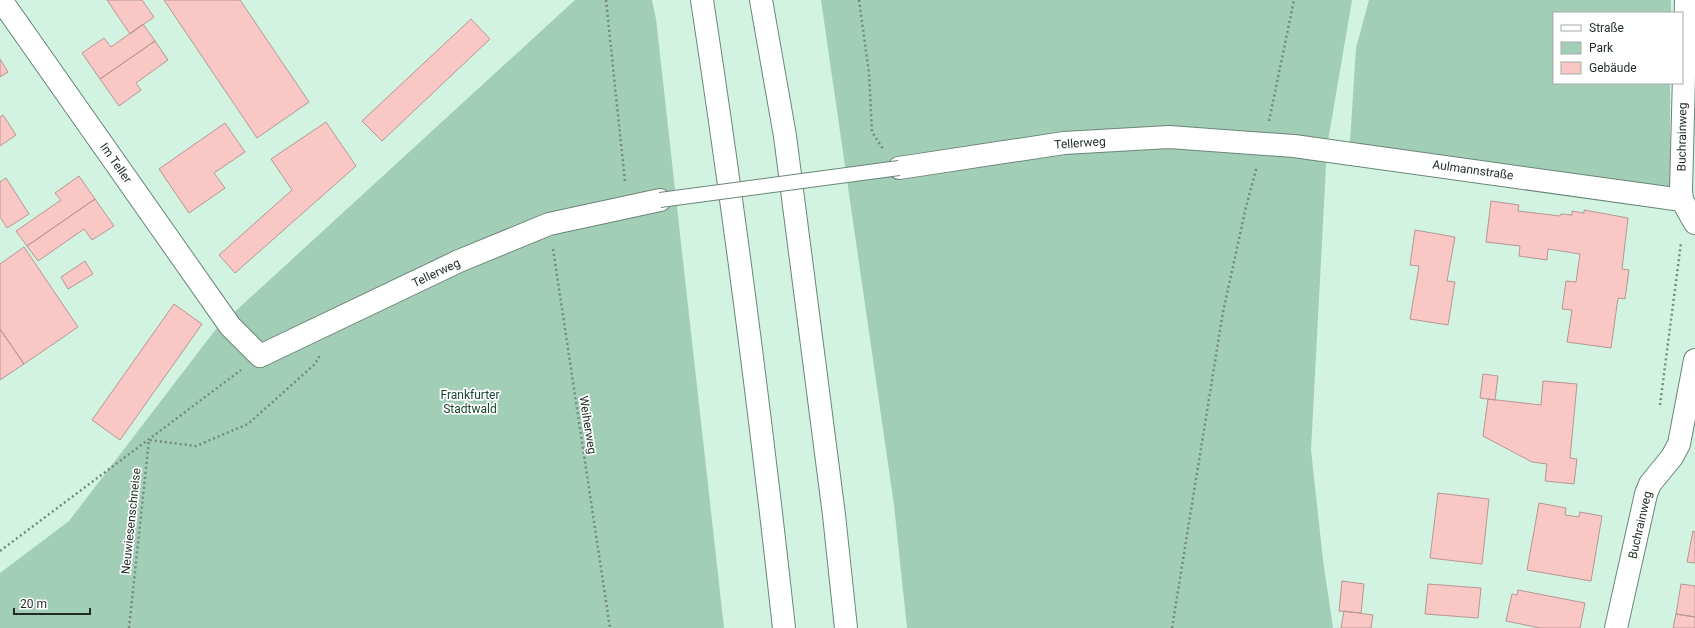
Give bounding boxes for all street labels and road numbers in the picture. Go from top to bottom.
street label: Buchrainweg [1674,102,1690,172]
street label: Tellerweg [1054,134,1106,152]
street label: Im Teller [97,140,135,186]
street label: Aulmannstraße [1432,157,1514,183]
street label: Tellerweg [410,256,462,290]
street label: Weiherweg [576,395,600,455]
street label: Neuwiesenschneise [118,467,144,575]
street label: Buchrainweg [1625,490,1655,560]

